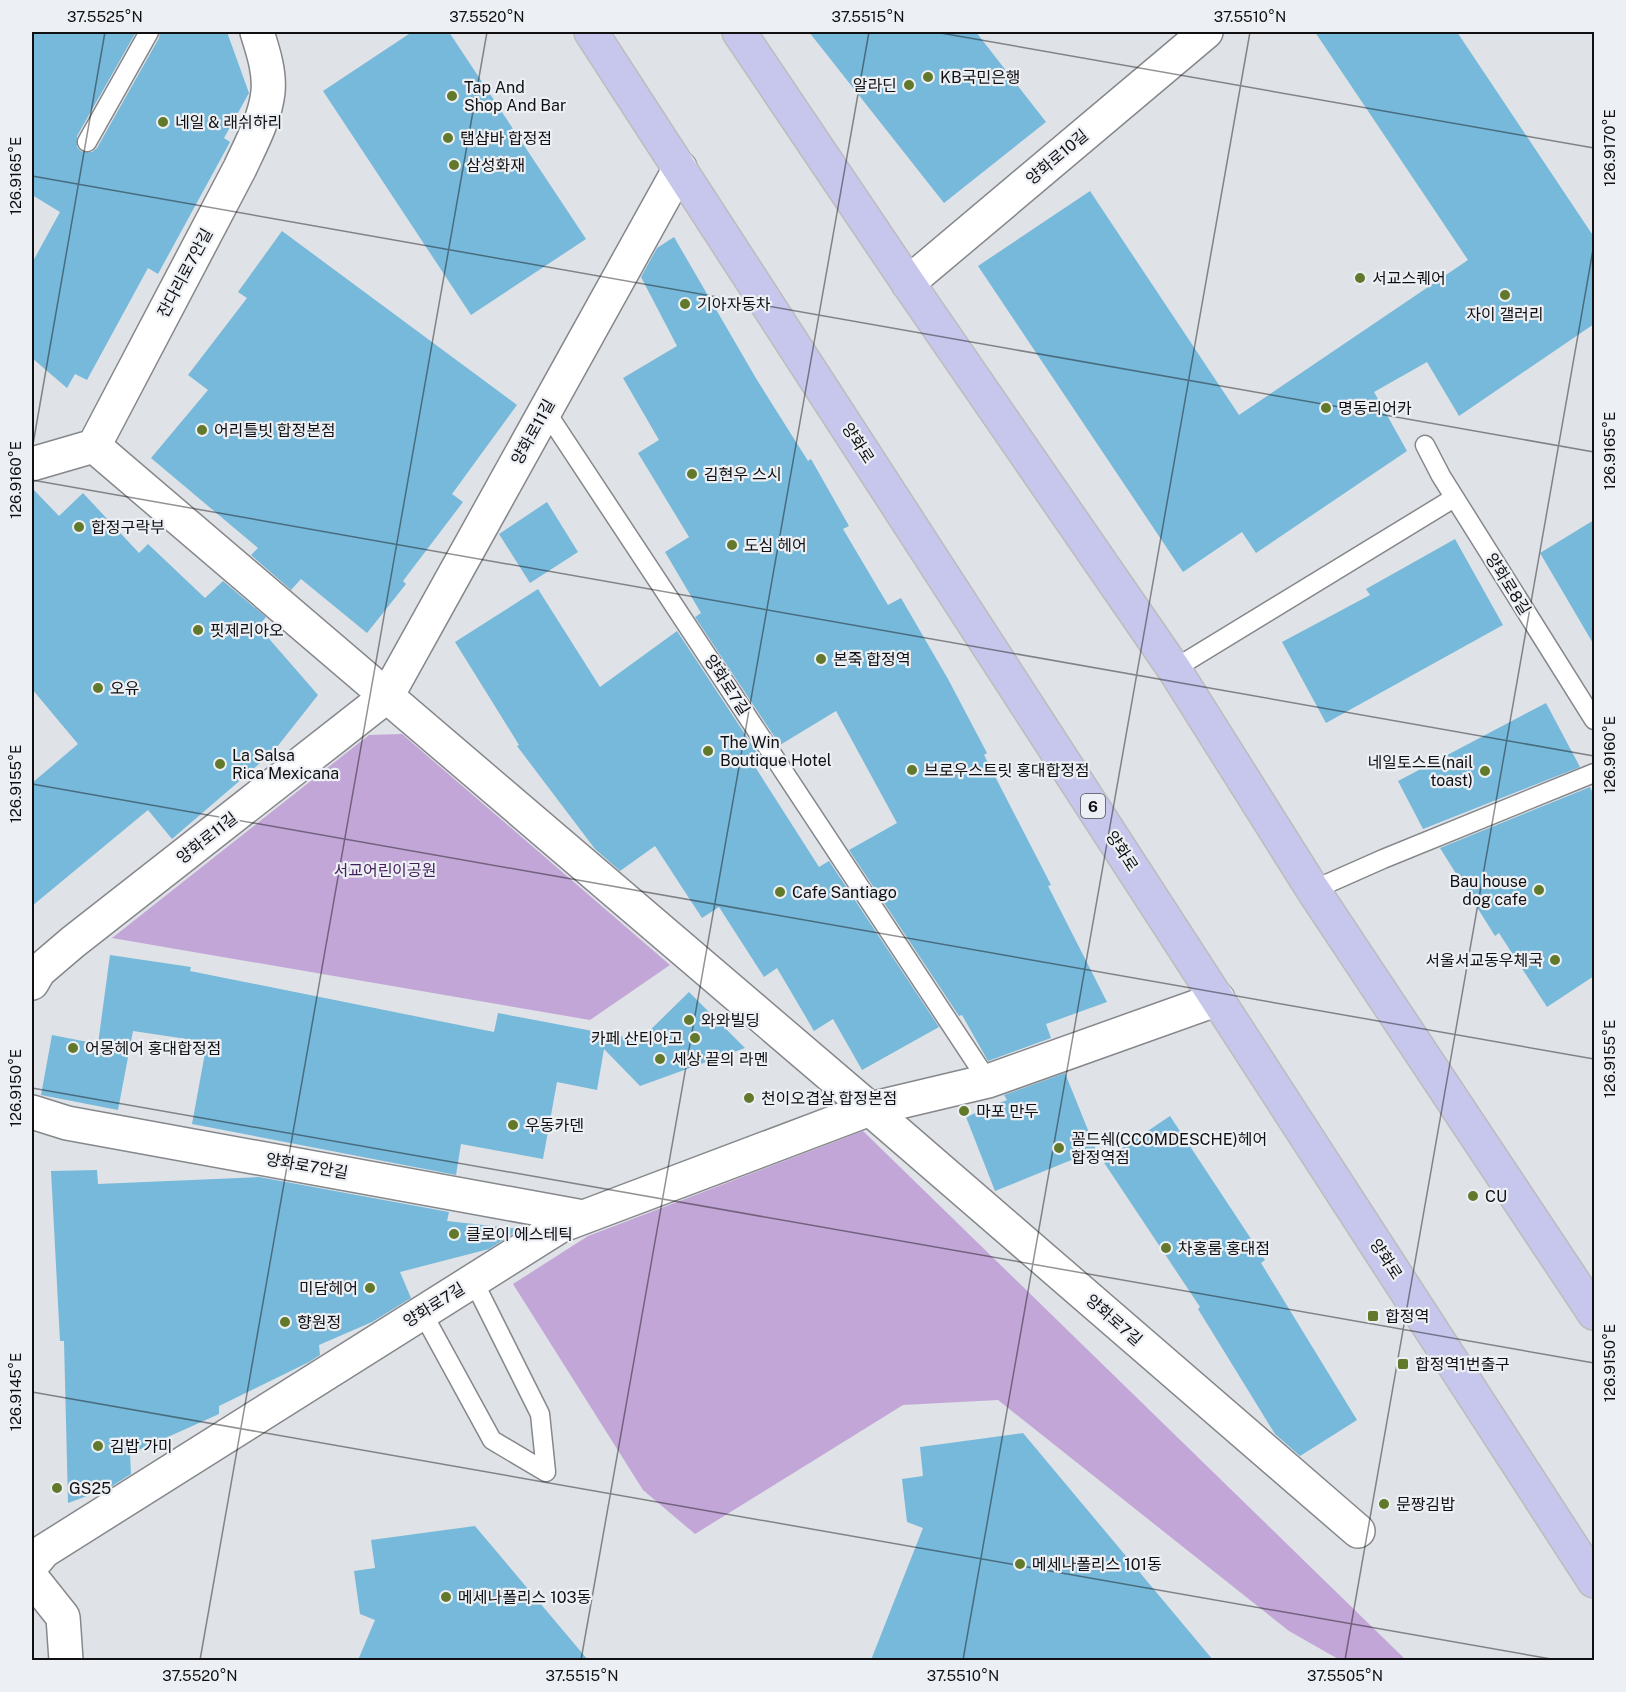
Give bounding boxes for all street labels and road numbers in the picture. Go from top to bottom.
street label: 양화로10길 [1022,126,1092,188]
street label: 잔다리로7안길 [154,225,216,321]
street label: 양화로11길 [507,396,559,468]
street label: 양화로 [838,419,878,467]
street label: 양화로8길 [1482,550,1534,618]
street label: 양화로7길 [700,651,754,719]
road number: 6 [1081,794,1105,818]
street label: 양화로11길 [173,808,241,868]
street label: 양화로 [1102,827,1142,875]
street label: 양화로7안길 [264,1149,350,1183]
street label: 양화로 [1366,1235,1406,1283]
street label: 양화로7길 [400,1279,468,1331]
street label: 양화로7길 [1082,1290,1146,1350]

